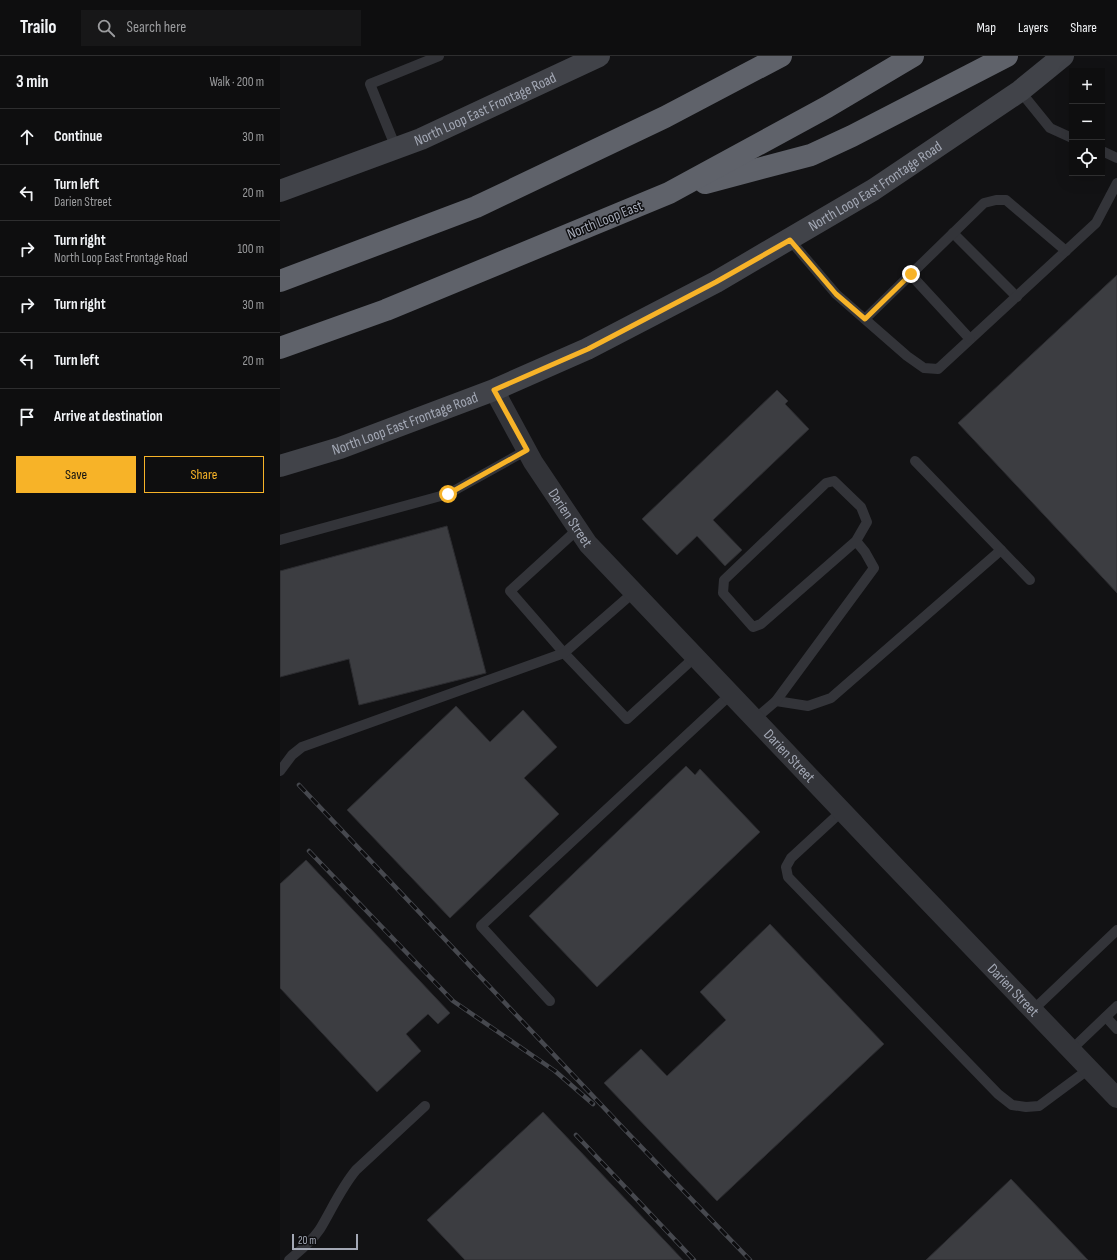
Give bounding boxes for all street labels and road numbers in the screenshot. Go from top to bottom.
street label: North Loop East Frontage Road [412,68,559,150]
street label: North Loop East Frontage Road [805,137,946,235]
street label: North Loop East [564,196,646,244]
street label: North Loop East Frontage Road [330,387,481,459]
street label: Darien Street [544,485,597,551]
street label: Darien Street [760,725,820,787]
street label: Darien Street [983,959,1044,1021]

